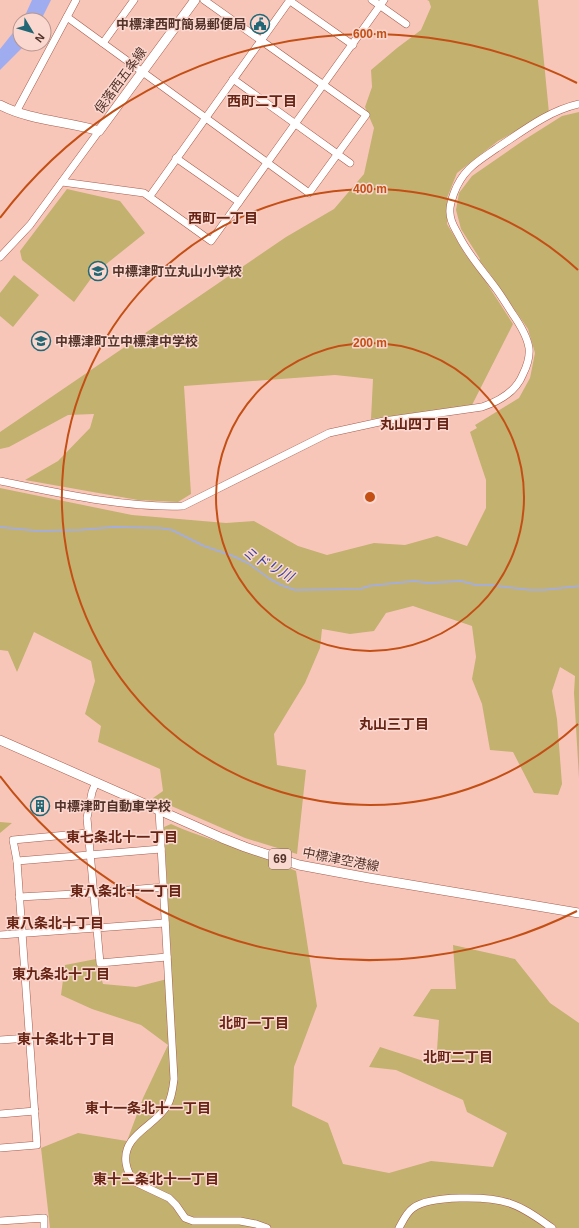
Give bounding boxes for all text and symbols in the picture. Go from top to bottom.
north arrow [12,12,52,52]
public building icon: 中標津西町簡易郵便局 [249,13,271,35]
place label: 中標津西町簡易郵便局 [116,17,246,32]
text: 600 m [353,27,387,41]
text: N [33,31,47,45]
street label: 俣落西五条線 [91,44,149,116]
district label: 西町二丁目 [227,93,297,109]
text: 400 m [353,182,387,196]
district label: 西町一丁目 [188,210,258,226]
school or university icon: 中標津町立丸山小学校 [87,260,109,282]
place label: 中標津町立丸山小学校 [112,264,242,279]
school or university icon: 中標津町立中標津中学校 [30,330,52,352]
place label: 中標津町立中標津中学校 [55,334,198,349]
text: 200 m [353,336,387,350]
district label: 丸山四丁目 [380,416,450,432]
centre of rings [363,490,377,504]
water label: ミドリ川 [240,543,298,586]
district label: 丸山三丁目 [359,716,429,732]
building icon: 中標津町自動車学校 [29,795,51,817]
place label: 中標津町自動車学校 [54,799,171,814]
district label: 東七条北十一丁目 [66,829,178,845]
street label: 中標津空港線 [301,845,381,874]
road number: 69 [269,849,291,869]
district label: 東八条北十一丁目 [70,883,182,899]
district label: 東八条北十丁目 [6,915,104,931]
district label: 東九条北十丁目 [12,966,110,982]
district label: 北町一丁目 [219,1015,289,1031]
district label: 東十条北十丁目 [17,1031,115,1047]
district label: 北町二丁目 [423,1049,493,1065]
district label: 東十一条北十一丁目 [85,1100,211,1116]
district label: 東十二条北十一丁目 [93,1171,219,1187]

